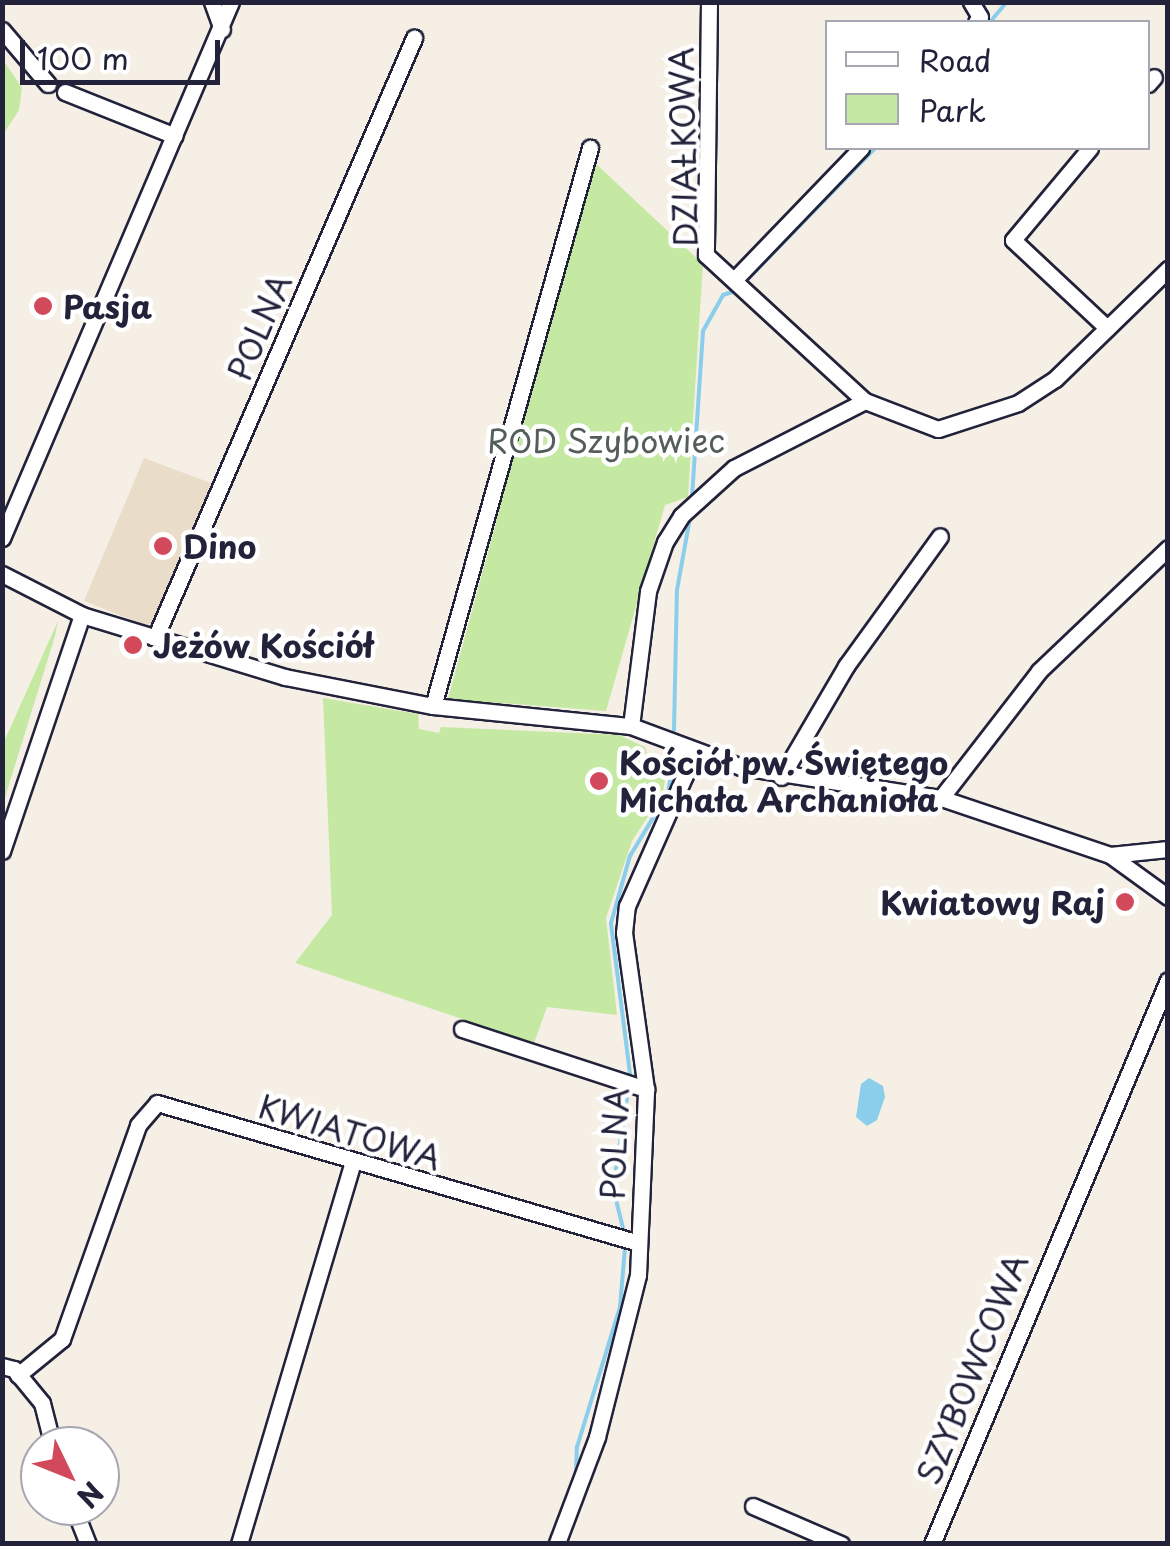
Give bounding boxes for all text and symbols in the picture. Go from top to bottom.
scale bar [25,20,225,82]
legend [825,20,1150,150]
text: 100 m [37,35,129,80]
text: Road [919,37,992,82]
street label: DZIAŁKOWA [662,47,704,247]
text: Park [919,87,986,132]
street label: POLNA [219,268,299,386]
place label: Pasja [63,287,152,325]
marker: Pasja [32,295,54,317]
park label: ROD Szybowiec [484,421,728,459]
place label: Dino [183,527,256,565]
marker: Dino [152,535,174,557]
place label: Jeżów Kościół [153,626,375,664]
marker: Jeżów Kościół [122,634,144,656]
place label: Kościół pw. Świętego Michała Archanioła [619,744,952,819]
marker: Kościół pw. Świętego Michała Archanioła [588,770,610,792]
place label: Kwiatowy Raj [881,883,1105,921]
marker: Kwiatowy Raj [1114,891,1136,913]
street label: KWIATOWA [254,1086,446,1178]
street label: POLNA [593,1087,635,1201]
street label: SZYBOWCOWA [908,1248,1036,1490]
north arrow [20,1426,120,1526]
text: N [68,1473,114,1518]

